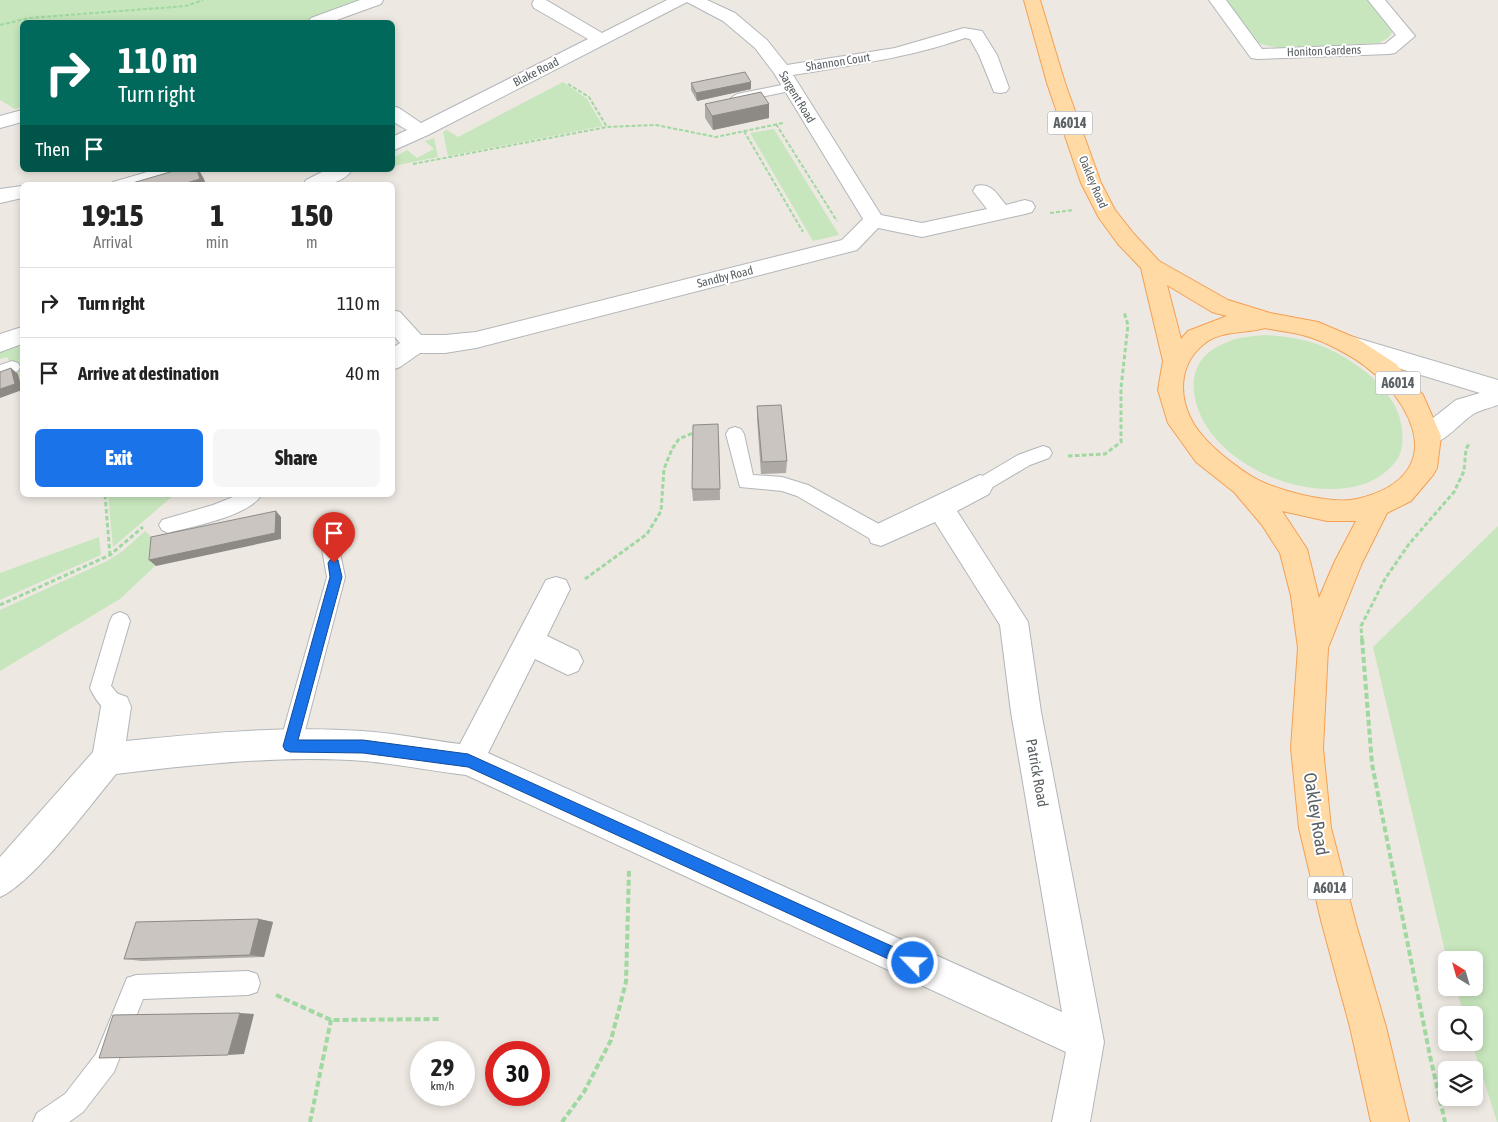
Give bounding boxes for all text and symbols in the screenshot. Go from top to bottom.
icon: right [35,40,100,105]
text: 110 m [118,40,197,80]
street label: Honiton Gardens [1287,43,1361,59]
street label: Shannon Court [805,50,872,74]
street label: Blake Road [511,55,561,89]
street label: Sargent Road [776,69,818,125]
text: Turn right [118,81,195,107]
road number: A6014 [1048,112,1092,134]
icon: arrive [80,135,108,163]
text: Then [35,138,70,160]
street label: Oakley Road [1076,154,1110,210]
text: 19:15 [82,198,144,232]
text: 1 [210,198,224,232]
text: 150 [291,198,333,232]
text: Arrival [93,233,132,251]
text: min [206,233,229,251]
text: m [306,233,318,251]
street label: Sandby Road [696,263,754,291]
icon: right [35,289,63,317]
text: Turn right [78,292,145,314]
text: 110 m [337,292,380,314]
icon: arrive [35,359,63,387]
text: Arrive at destination [78,362,219,384]
text: 40 m [346,362,380,384]
road number: A6014 [1376,372,1420,394]
button: Exit [35,429,203,487]
button: Share [213,429,380,487]
pin [313,512,355,563]
icon: arrive [320,519,348,547]
street label: Patrick Road [1023,737,1052,808]
street label: Oakley Road [1300,771,1333,857]
road number: A6014 [1308,876,1352,900]
position arrow [886,936,938,988]
north arrow [1438,951,1482,996]
map controls [1438,951,1483,1106]
button: search [1438,1006,1483,1051]
speed limit sign: 30 [485,1041,550,1106]
text: 29 [431,1053,454,1081]
button: layers [1438,1061,1483,1106]
text: km/h [431,1079,454,1093]

